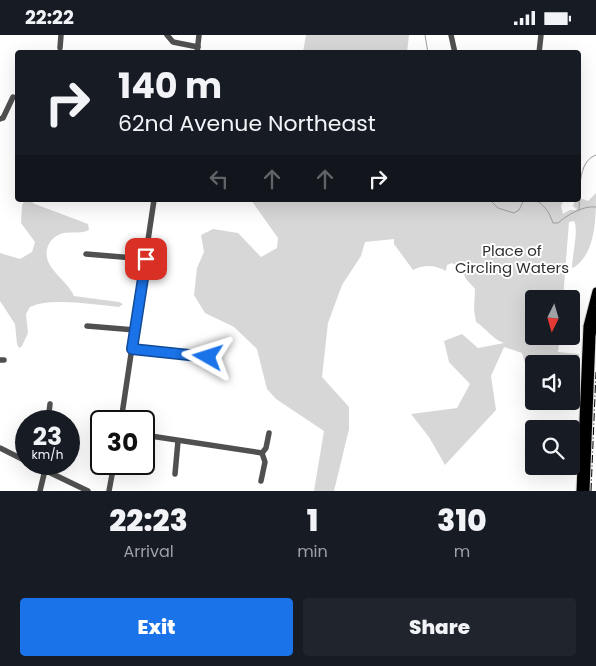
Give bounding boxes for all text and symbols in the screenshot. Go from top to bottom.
text: 22:22 [25,4,74,31]
text: 140 m [118,61,222,110]
icon: right [35,70,100,135]
text: 62nd Avenue Northeast [118,108,376,139]
icon: left [205,165,233,193]
icon: ahead [258,165,286,193]
icon: ahead [311,165,339,193]
icon: right [364,165,392,193]
pin [125,238,167,280]
park label: Place of Circling Waters [455,240,569,278]
icon: arrive [132,245,160,273]
north arrow [525,290,580,345]
map controls [525,290,580,475]
position arrow [181,330,233,382]
button: sound [525,355,580,410]
speed limit sign: 30 [90,410,155,475]
text: 23 [33,419,62,454]
button: search [525,420,580,475]
text: km/h [32,446,63,463]
text: 22:23 [109,499,188,542]
text: 1 [307,499,318,542]
text: 310 [437,499,487,542]
text: Arrival [123,540,174,563]
text: min [297,540,328,563]
text: m [454,540,470,563]
button: Exit [20,598,293,656]
button: Share [303,598,576,656]

